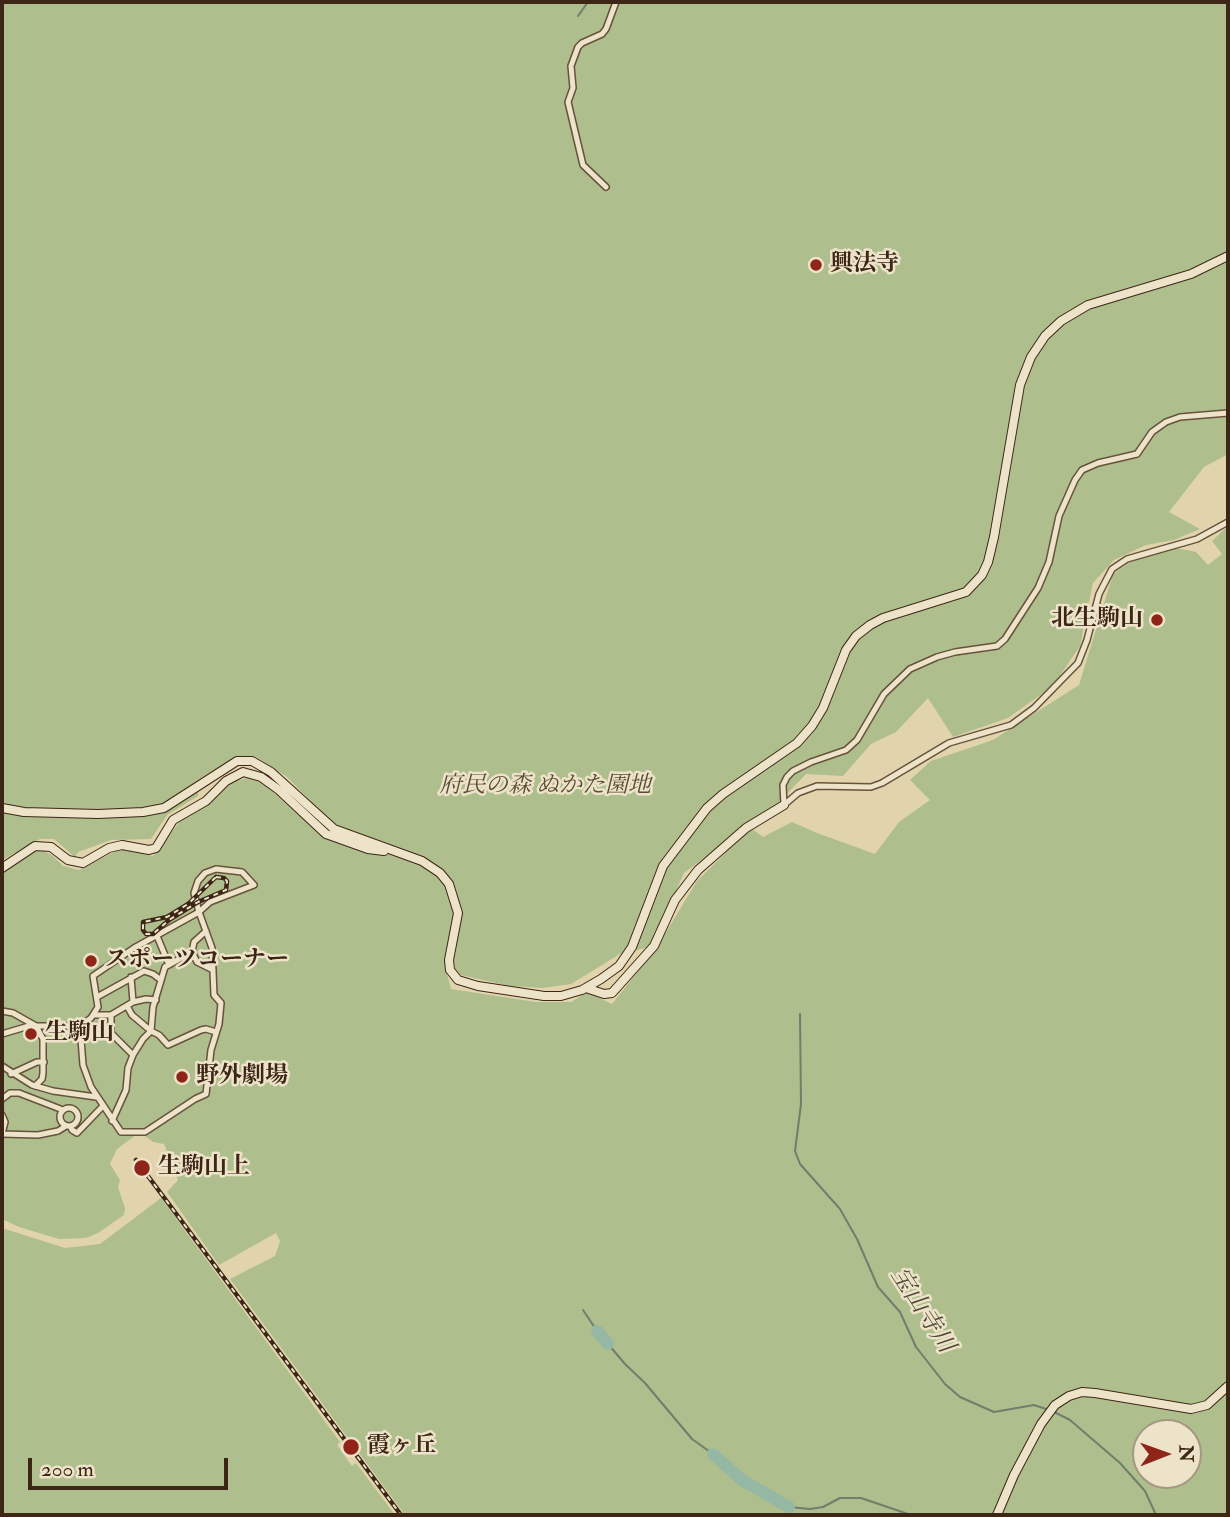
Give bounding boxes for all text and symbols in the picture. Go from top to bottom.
place label: 興法寺 [830,251,899,279]
marker: 興法寺 [808,257,824,273]
place label: 北生駒山 [1051,606,1143,634]
marker: 北生駒山 [1149,612,1165,628]
park label: 府民の森 ぬかた園地 [439,773,651,801]
place label: スポーツコーナー [105,947,289,975]
marker: スポーツコーナー [83,953,99,969]
place label: 生駒山 [45,1020,114,1048]
marker: 生駒山 [23,1026,39,1042]
place label: 野外劇場 [196,1063,288,1091]
marker: 野外劇場 [174,1069,190,1085]
place label: 生駒山上 [158,1154,250,1182]
marker: 生駒山上 [132,1158,152,1178]
water label: 宝山寺川 [883,1263,959,1359]
north arrow [1132,1419,1202,1489]
place label: 霞ヶ丘 [367,1433,436,1461]
marker: 霞ヶ丘 [341,1437,361,1457]
scale bar [32,1444,231,1488]
text: N [1174,1445,1198,1462]
text: 200 m [41,1456,94,1483]

